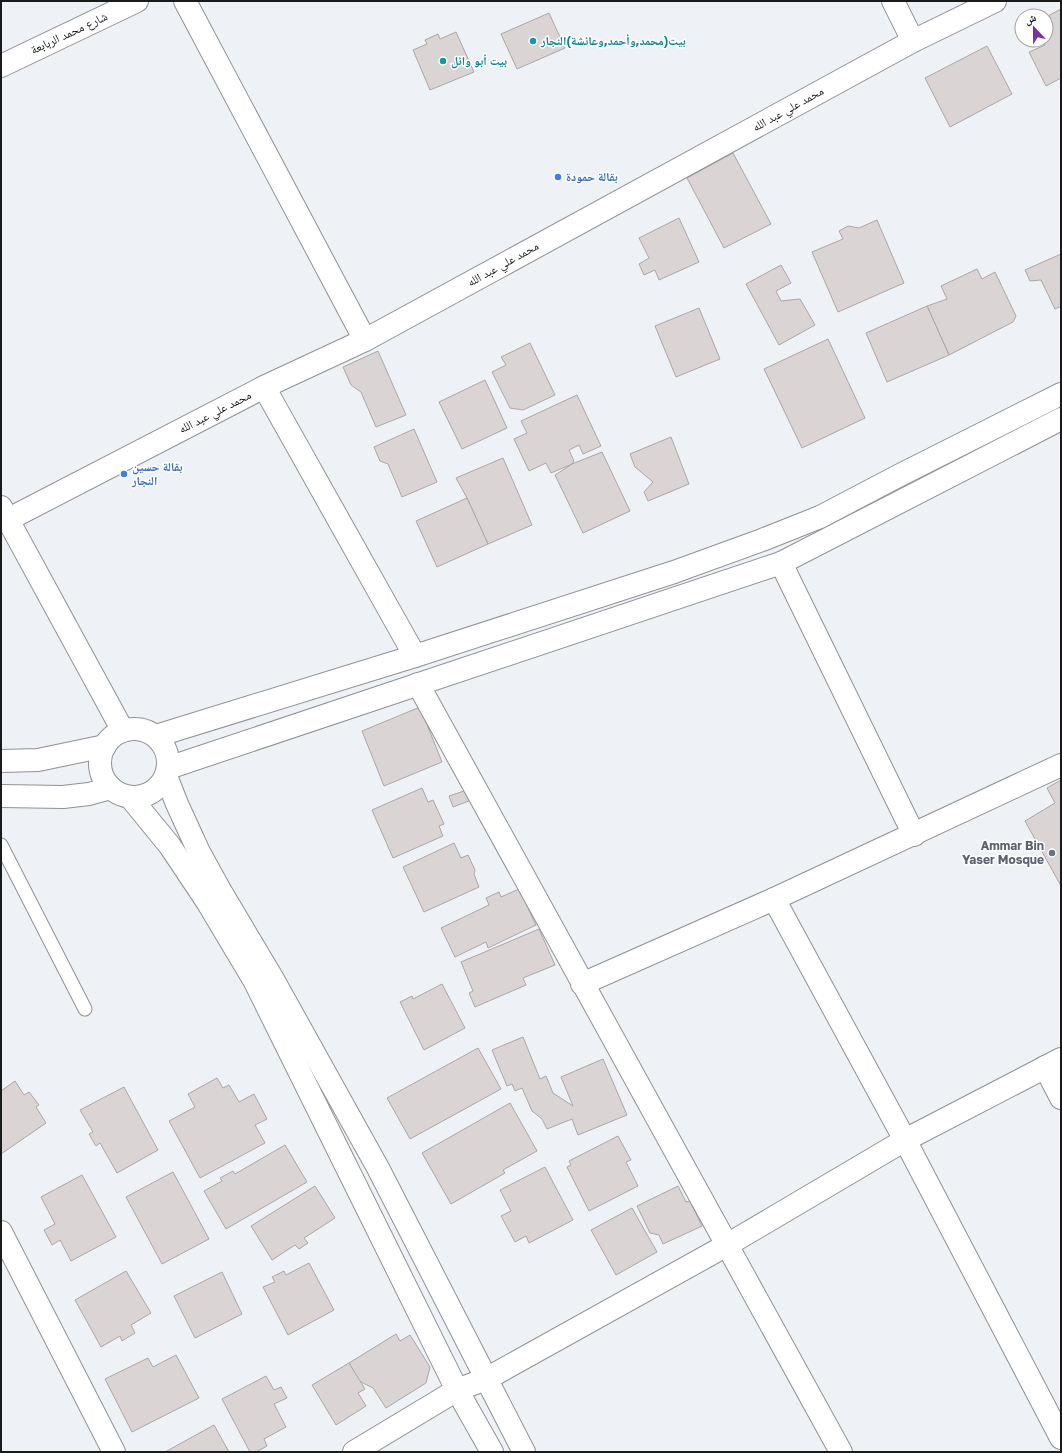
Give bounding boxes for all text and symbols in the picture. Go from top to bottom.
street label: شارع محمد الربابعة [28,8,110,58]
north arrow [1014,8,1054,48]
text: ش [1022,10,1039,28]
place label: بيت(محمد,وأحمد,وعائشة)النجار [540,33,686,48]
marker: بيت(محمد,وأحمد,وعائشة)النجار [528,36,538,46]
place label: بيت أبو وائل [451,53,507,69]
marker: بيت أبو وائل [438,56,448,66]
street label: محمد علي عبد الله [749,83,828,137]
place label: بقالة حمودة [566,169,618,184]
marker: بقالة حمودة [553,172,563,182]
street label: محمد علي عبد الله [464,238,543,292]
street label: محمد علي عبد الله [176,387,255,439]
place label: بقالة حسين النجار [131,459,183,488]
marker: بقالة حسين النجار [119,469,129,479]
place label: Ammar Bin Yaser Mosque [962,838,1044,867]
marker: Ammar Bin Yaser Mosque [1047,848,1057,858]

